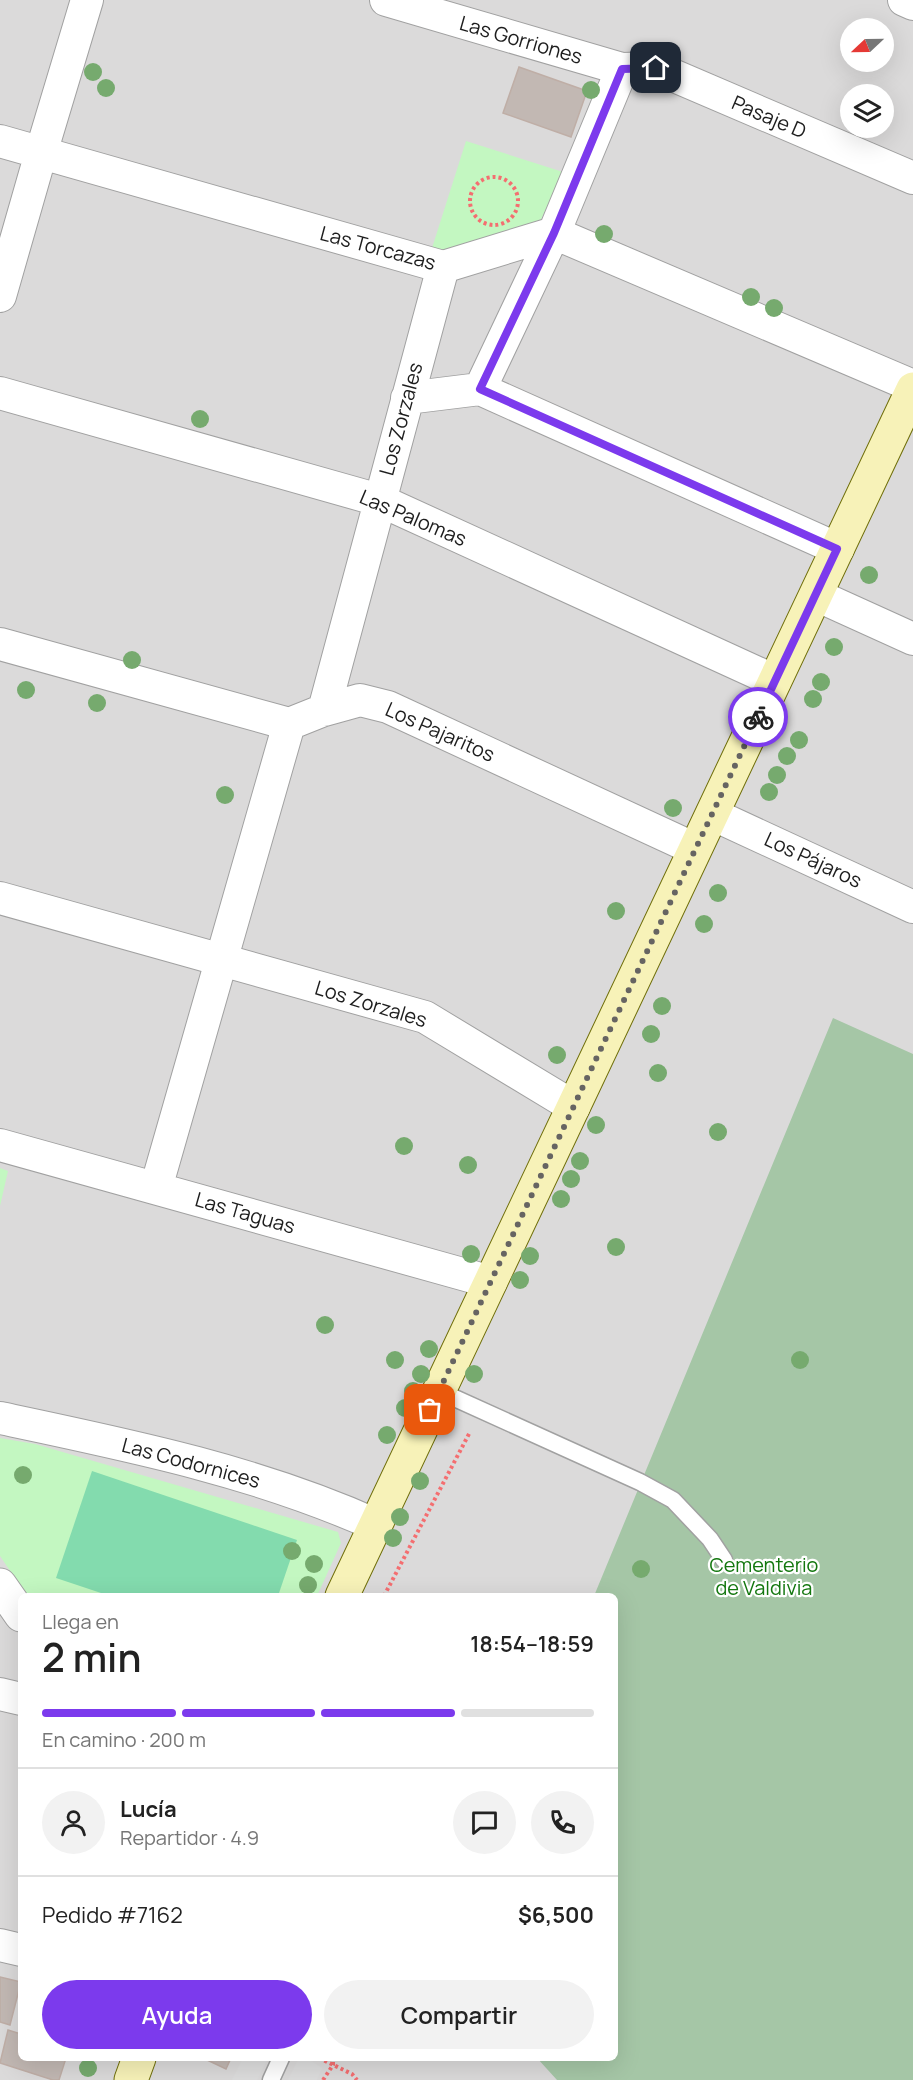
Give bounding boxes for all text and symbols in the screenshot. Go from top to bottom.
street label: Las Gorriones [457,9,586,70]
north arrow [840,18,894,72]
map controls [840,18,894,138]
pin [630,42,681,93]
icon: home [639,51,672,84]
button: layers [840,84,894,138]
street label: Pasaje D [728,89,811,144]
street label: Las Torcazas [317,219,439,276]
street label: Los Zorzales [372,359,429,478]
street label: Las Palomas [356,483,471,552]
courier [728,687,788,747]
street label: Los Pajaritos [381,695,499,768]
icon: bike [742,701,775,734]
street label: Los Pájaros [760,825,866,894]
street label: Los Zorzales [312,974,430,1033]
street label: Las Taguas [192,1185,298,1240]
pin [404,1384,455,1435]
icon: bag [413,1393,446,1426]
street label: Las Codornices [119,1431,263,1494]
park label: Cementerio de Valdivia [710,1551,819,1601]
text: Llega en [42,1608,119,1635]
text: 18:54–18:59 [470,1629,594,1659]
text: 2 min [42,1630,141,1684]
text: En camino · 200 m [42,1726,206,1753]
button: person [42,1791,105,1854]
button: chat [453,1791,516,1854]
button: phone [531,1791,594,1854]
text: Lucía [120,1794,177,1824]
text: Repartidor · 4.9 [120,1824,259,1851]
text: Pedido #7162 [42,1900,183,1930]
text: $6,500 [518,1900,594,1930]
button: Ayuda [42,1980,312,2049]
button: Compartir [324,1980,594,2049]

